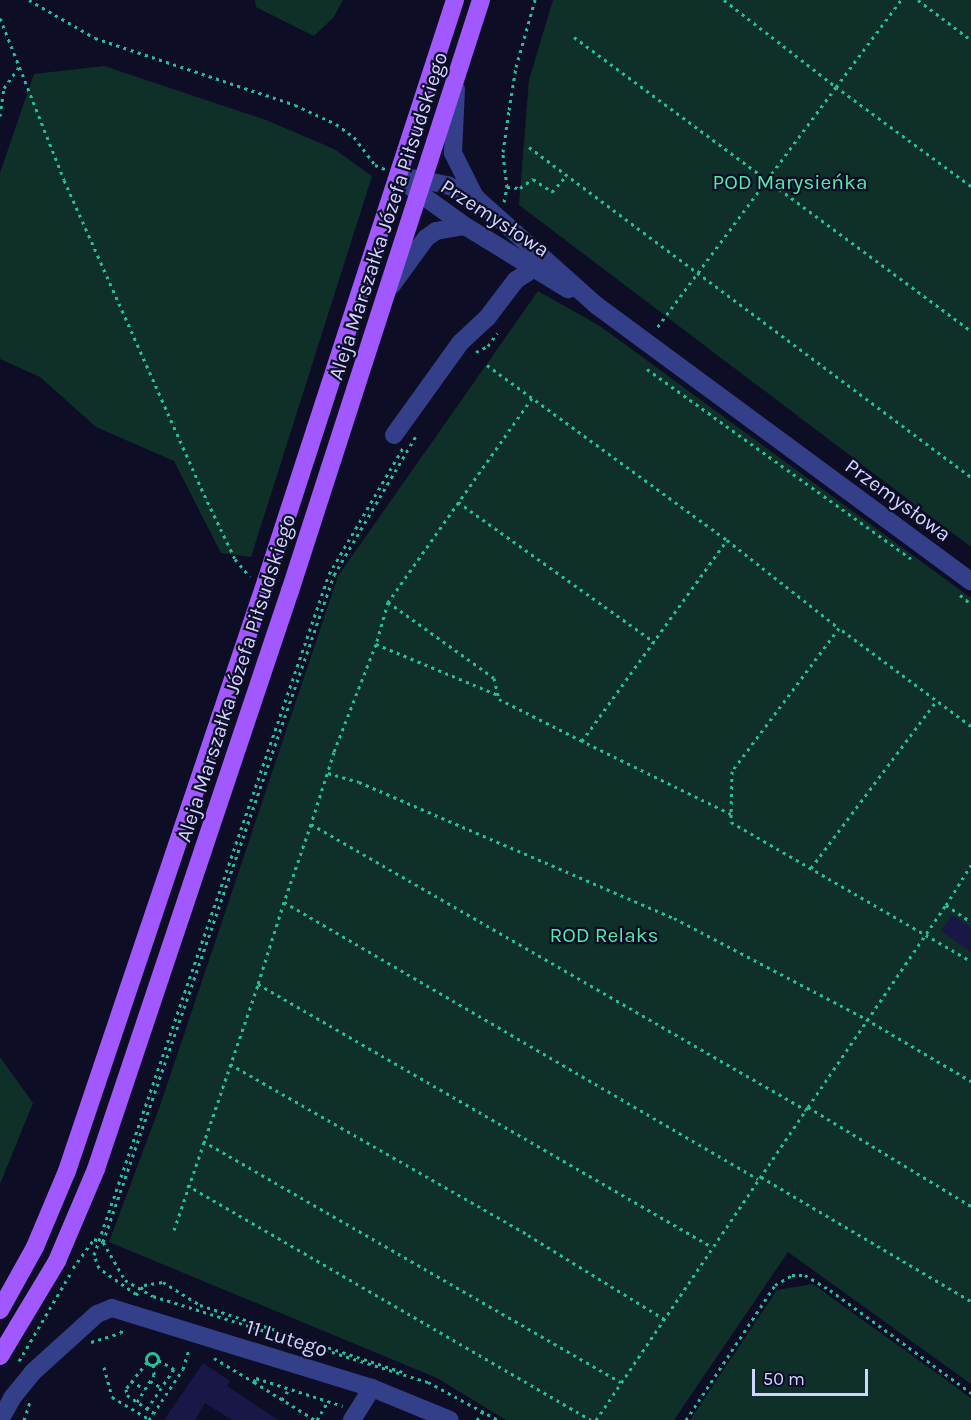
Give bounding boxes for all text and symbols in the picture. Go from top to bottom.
street label: Aleja Marszałka Józefa Piłsudskiego [323,49,453,383]
park label: POD Marysieńka [713,169,867,195]
street label: Przemysłowa [436,174,554,262]
street label: Przemysłowa [840,453,956,547]
street label: Aleja Marszałka Józefa Piłsudskiego [171,511,301,845]
park label: ROD Relaks [549,922,659,948]
street label: 11 Lutego [243,1314,331,1362]
scale bar [755,1357,870,1395]
text: 50 m [763,1368,805,1390]

